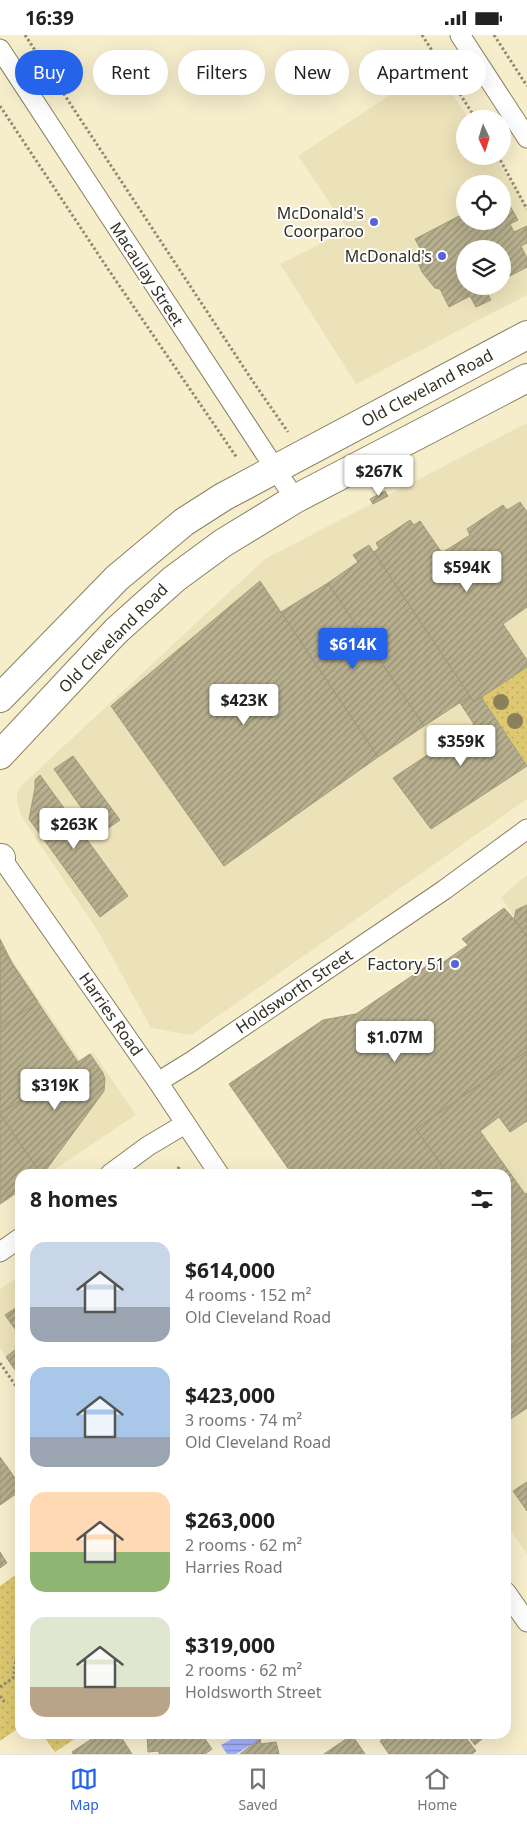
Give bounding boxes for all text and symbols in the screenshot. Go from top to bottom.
text: 16:39 [25,5,74,31]
chip: Buy [15,50,83,95]
chip: Rent [93,50,168,95]
chip: Filters [178,50,265,95]
chip: New [275,50,349,95]
chip: Apartment [359,50,486,95]
north arrow [456,110,511,165]
map controls [456,110,511,295]
button: locate [456,175,511,230]
place label: McDonald's Coorparoo [277,202,364,242]
marker: McDonald's Coorparoo [368,216,380,228]
street label: Macaulay Street [105,218,189,331]
button: layers [456,240,511,295]
place label: McDonald's [345,245,432,267]
marker: McDonald's [436,250,448,262]
street label: Old Cleveland Road [357,344,497,432]
pin: $267K [344,455,414,497]
text: $267K [355,460,403,482]
pin: $594K [432,551,502,593]
text: $594K [443,556,491,578]
street label: Old Cleveland Road [54,579,172,697]
pin: $614K [318,627,388,670]
text: $614K [329,633,377,655]
pin: $423K [209,683,279,726]
text: $423K [220,689,268,711]
pin: $359K [426,725,496,767]
text: $359K [437,730,485,752]
pin: $263K [39,807,109,850]
text: $263K [50,813,98,835]
street label: Holdsworth Street [231,944,357,1038]
place label: Factory 51 [367,953,445,975]
marker: Factory 51 [449,958,461,970]
street label: Harries Road [74,968,148,1060]
pin: $1.07M [354,1021,436,1063]
text: $1.07M [367,1026,423,1048]
pin: $319K [20,1069,90,1111]
text: $319K [31,1074,79,1096]
text: 8 homes [30,1185,118,1213]
icon: filters [468,1185,496,1213]
text: $614,000 [185,1256,275,1284]
icon: home [70,1262,130,1322]
text: 4 rooms · 152 m² [185,1284,311,1306]
text: Old Cleveland Road [185,1306,331,1328]
text: $423,000 [185,1381,275,1409]
icon: home [70,1387,130,1447]
text: 3 rooms · 74 m² [185,1409,302,1431]
text: Old Cleveland Road [185,1431,331,1453]
text: $263,000 [185,1506,275,1534]
icon: home [70,1512,130,1572]
text: 2 rooms · 62 m² [185,1534,302,1556]
text: Harries Road [185,1556,282,1578]
text: $319,000 [185,1631,275,1659]
icon: home [70,1637,130,1697]
text: 2 rooms · 62 m² [185,1659,302,1681]
text: Holdsworth Street [185,1681,322,1703]
tab: Map [70,1765,99,1814]
tab: Saved [239,1765,278,1814]
tab: Home [417,1765,457,1814]

